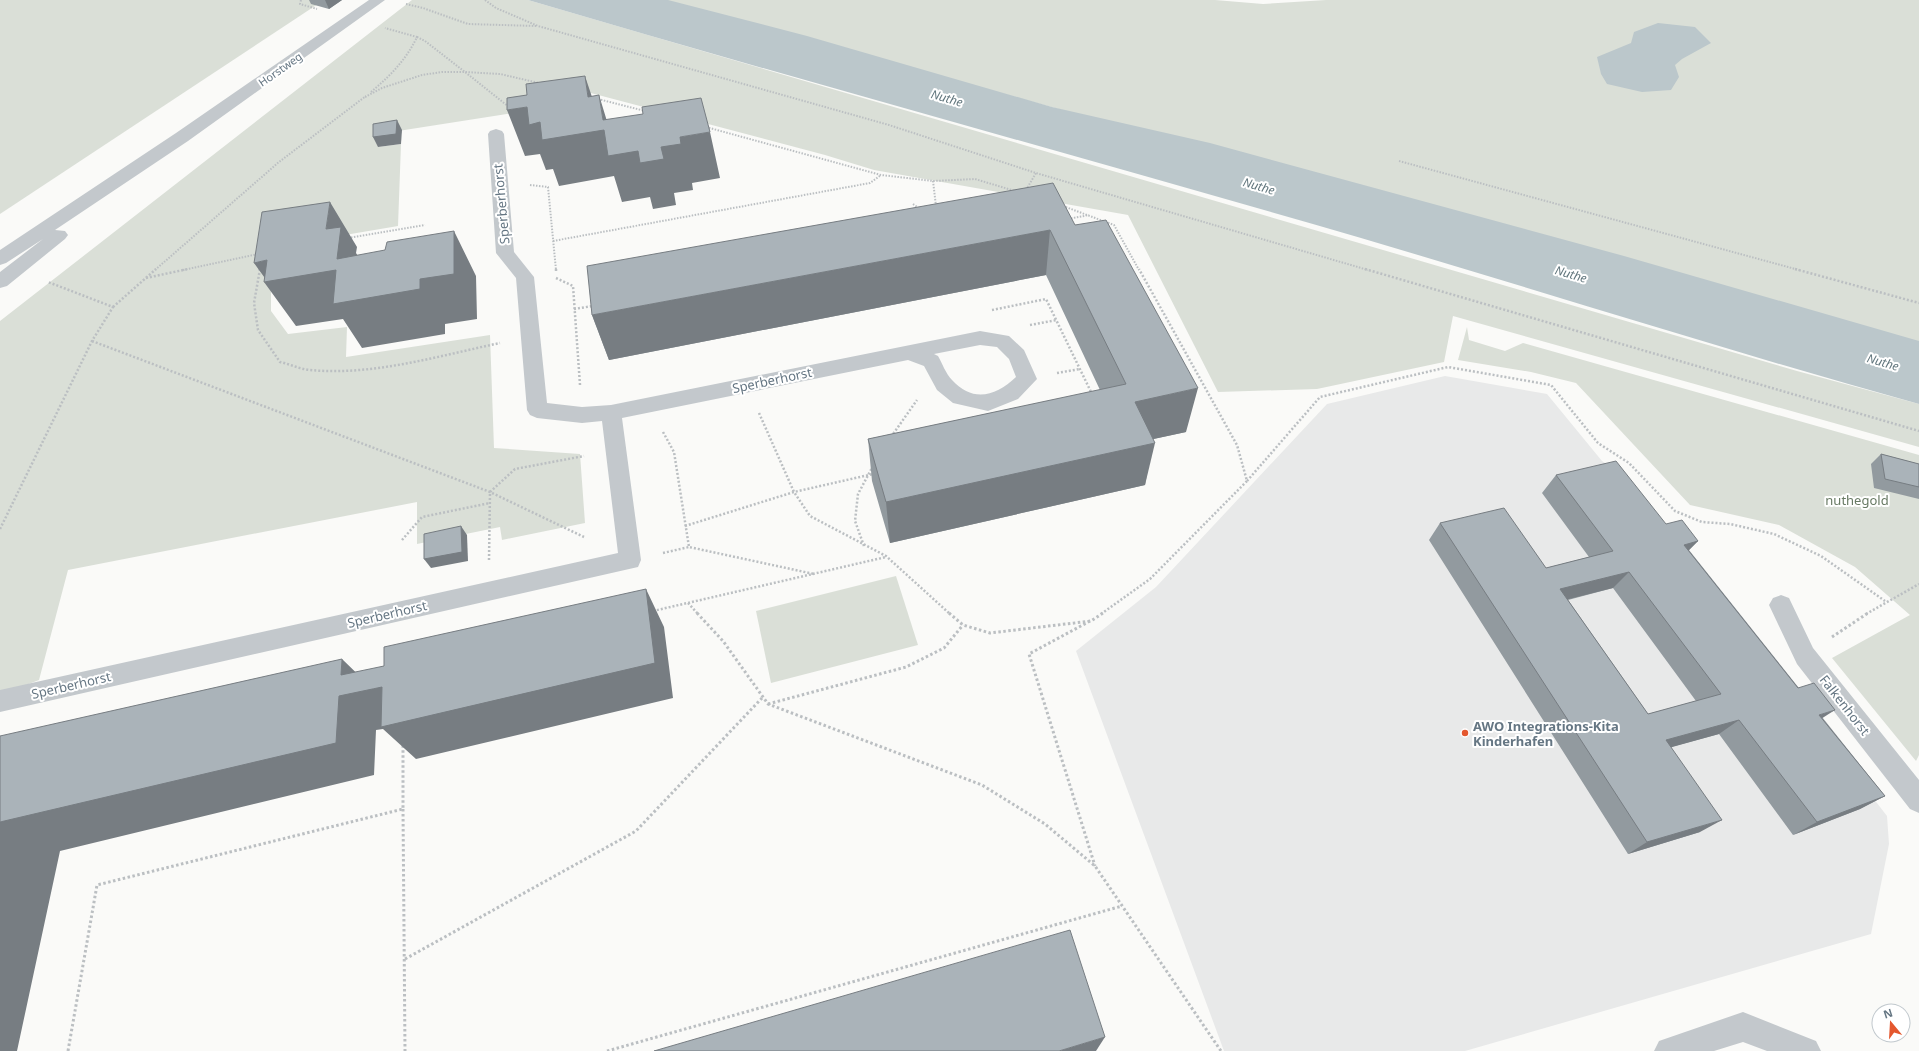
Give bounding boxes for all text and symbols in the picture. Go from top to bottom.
street label: Horstweg [255,48,305,90]
water label: Nuthe [929,85,965,111]
street label: Sperberhorst [488,163,513,245]
water label: Nuthe [1241,173,1277,199]
water label: Nuthe [1553,261,1589,287]
water label: Nuthe [1865,349,1901,375]
street label: Sperberhorst [731,363,814,397]
park label: nuthegold [1825,491,1889,509]
street label: Sperberhorst [346,596,429,632]
street label: Sperberhorst [30,667,113,703]
street label: Falkenhorst [1816,671,1874,739]
place label: AWO Integrations-Kita Kinderhafen [1473,717,1619,750]
marker: AWO Integrations-Kita Kinderhafen [1460,728,1470,738]
north arrow [1871,1003,1911,1043]
text: N [1881,1004,1894,1022]

